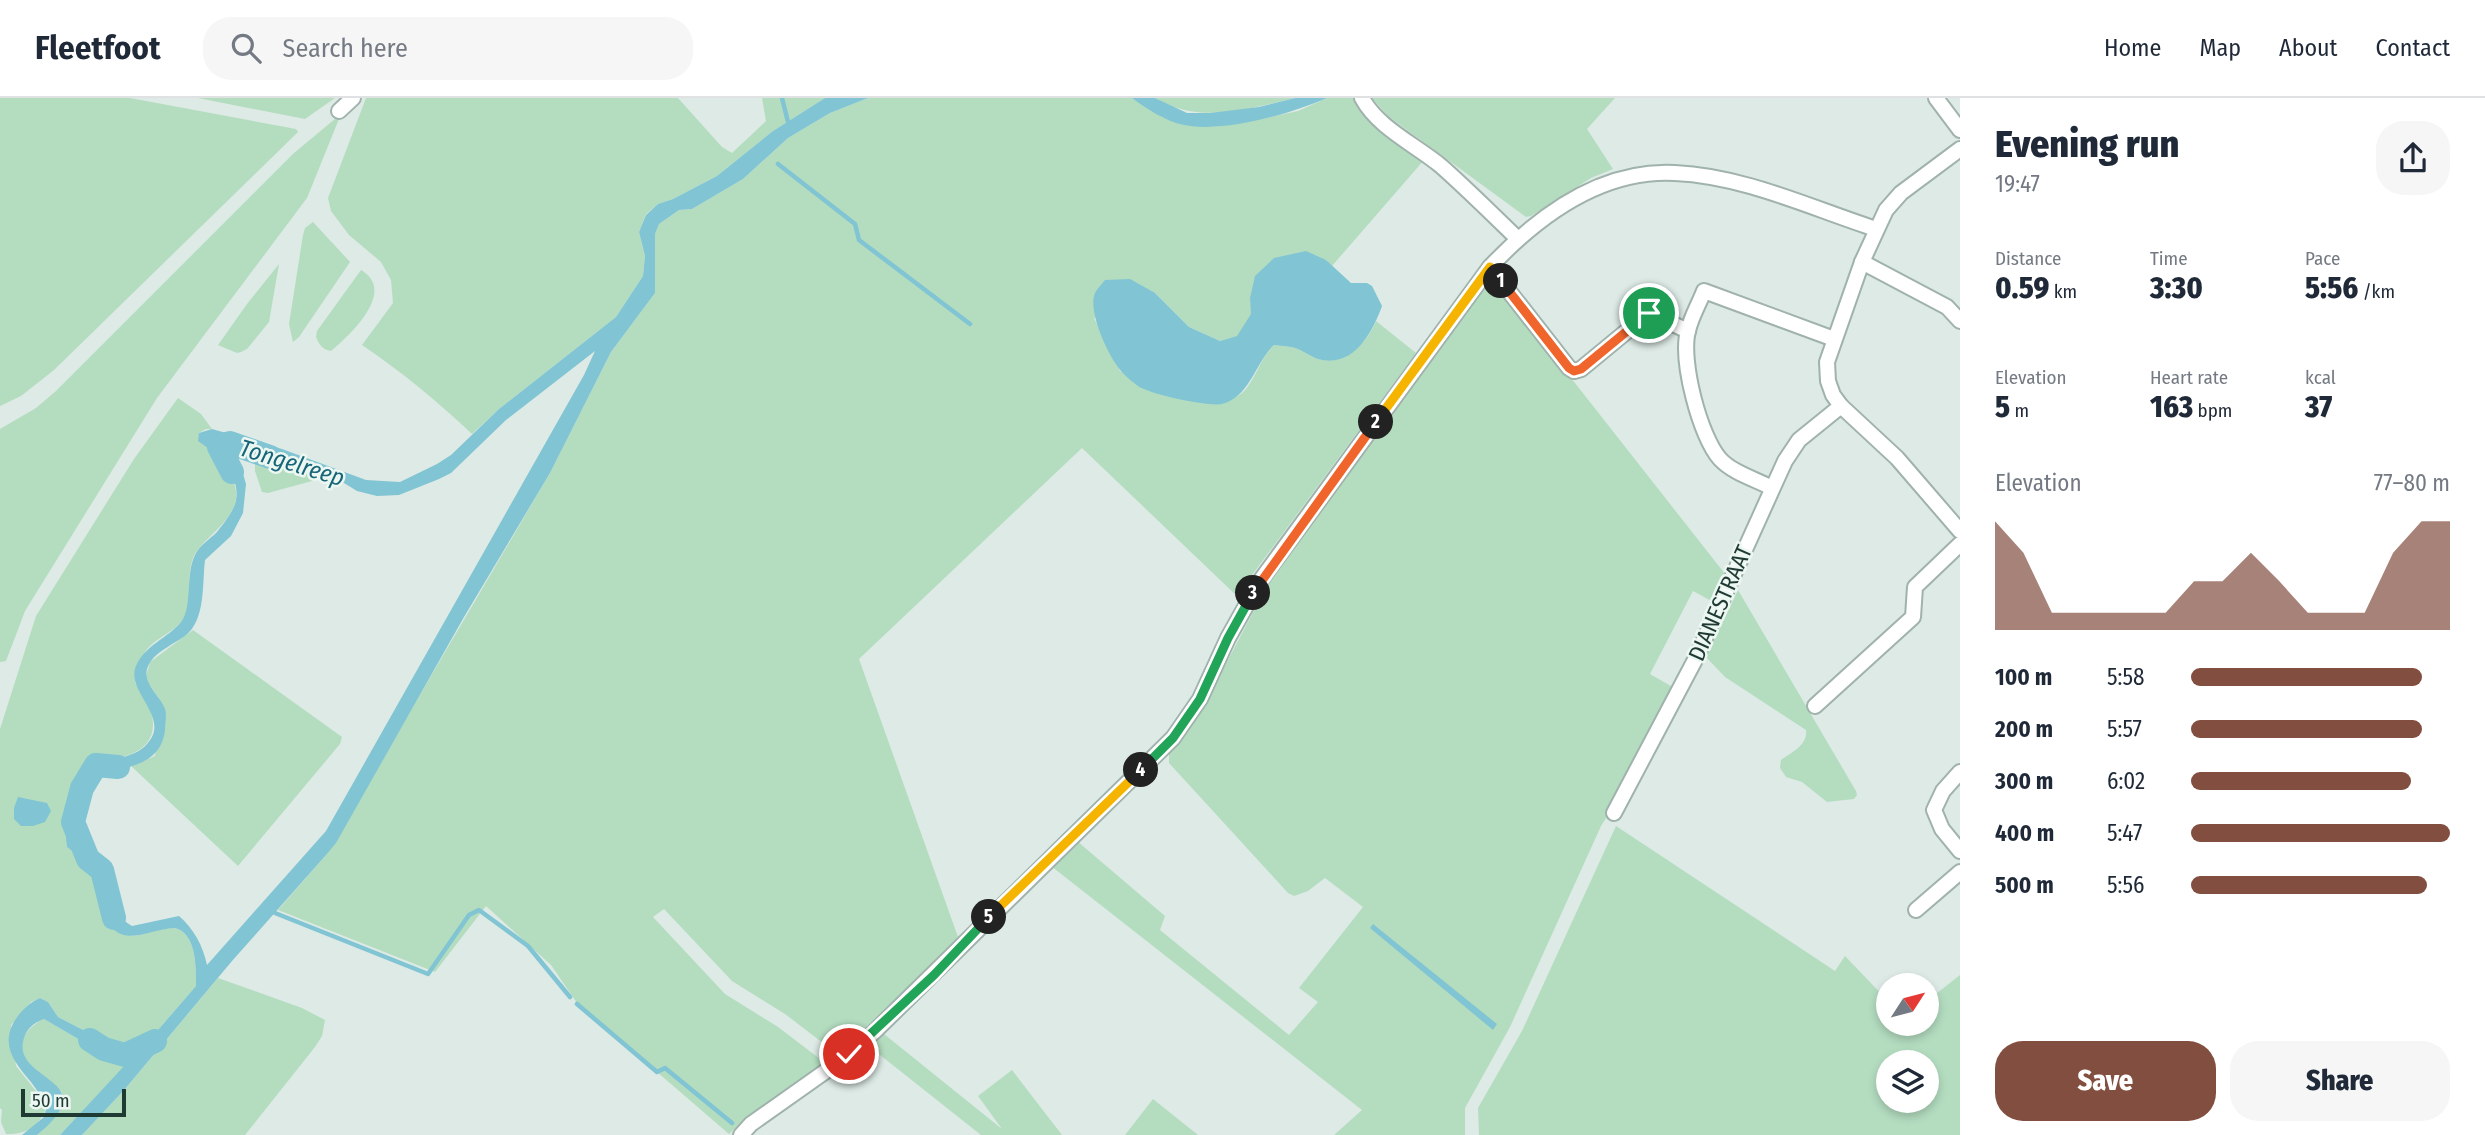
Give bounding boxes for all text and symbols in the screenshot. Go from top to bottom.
search box [203,17,693,80]
text: Fleetfoot [35,28,161,68]
icon: search [227,29,265,67]
text: Search here [283,33,408,64]
text: Home [2104,34,2161,62]
text: Map [2199,34,2241,62]
text: About [2279,34,2337,62]
text: Contact [2375,34,2450,62]
text: Evening run [1995,121,2179,167]
button: share [2376,121,2450,195]
text: 19:47 [1995,170,2040,198]
text: Distance [1995,247,2062,270]
text: Time [2150,247,2188,270]
text: Pace [2305,247,2340,270]
pin: 1 [1484,264,1518,298]
text: 1 [1496,269,1505,292]
text: 0.59 [1995,270,2049,306]
text: 3:30 [2150,270,2203,306]
text: 5:56 [2305,270,2358,306]
text: km [2049,280,2077,303]
text: /km [2358,280,2395,303]
pin [1619,283,1679,343]
icon: arrive [1630,294,1668,332]
text: Elevation [1995,366,2067,389]
text: Heart rate [2150,366,2228,389]
text: kcal [2305,366,2336,389]
text: 5 [1995,389,2010,425]
text: 163 [2150,389,2193,425]
text: 37 [2305,389,2332,425]
text: m [2010,399,2029,422]
text: bpm [2193,399,2232,422]
pin: 2 [1358,404,1394,440]
text: 2 [1371,410,1380,433]
water label: Tongelreep [236,434,348,492]
text: Elevation [1995,469,2082,497]
text: 77–80 m [2374,469,2450,497]
street label: DIANESTRAAT [1682,540,1758,665]
pin: 3 [1236,575,1270,610]
text: 3 [1248,581,1257,604]
text: 100 m [1995,663,2052,691]
text: 5:58 [2107,663,2145,691]
text: 200 m [1995,715,2053,743]
text: 5:57 [2107,715,2142,743]
pin: 4 [1124,752,1158,788]
text: 4 [1136,758,1145,781]
text: 300 m [1995,767,2053,795]
text: 6:02 [2107,767,2145,795]
text: 400 m [1995,819,2054,847]
text: 5:47 [2107,819,2142,847]
text: 500 m [1995,871,2054,899]
text: 5:56 [2107,871,2145,899]
pin: 5 [972,900,1006,934]
text: 5 [984,905,993,928]
north arrow [1876,973,1939,1036]
map controls [1876,973,1939,1113]
pin [819,1024,879,1084]
icon: check [830,1035,868,1073]
button: Save [1995,1041,2216,1121]
button: Share [2230,1041,2450,1121]
button: layers [1876,1050,1939,1113]
scale bar [21,1086,126,1118]
text: 50 m [32,1089,70,1112]

